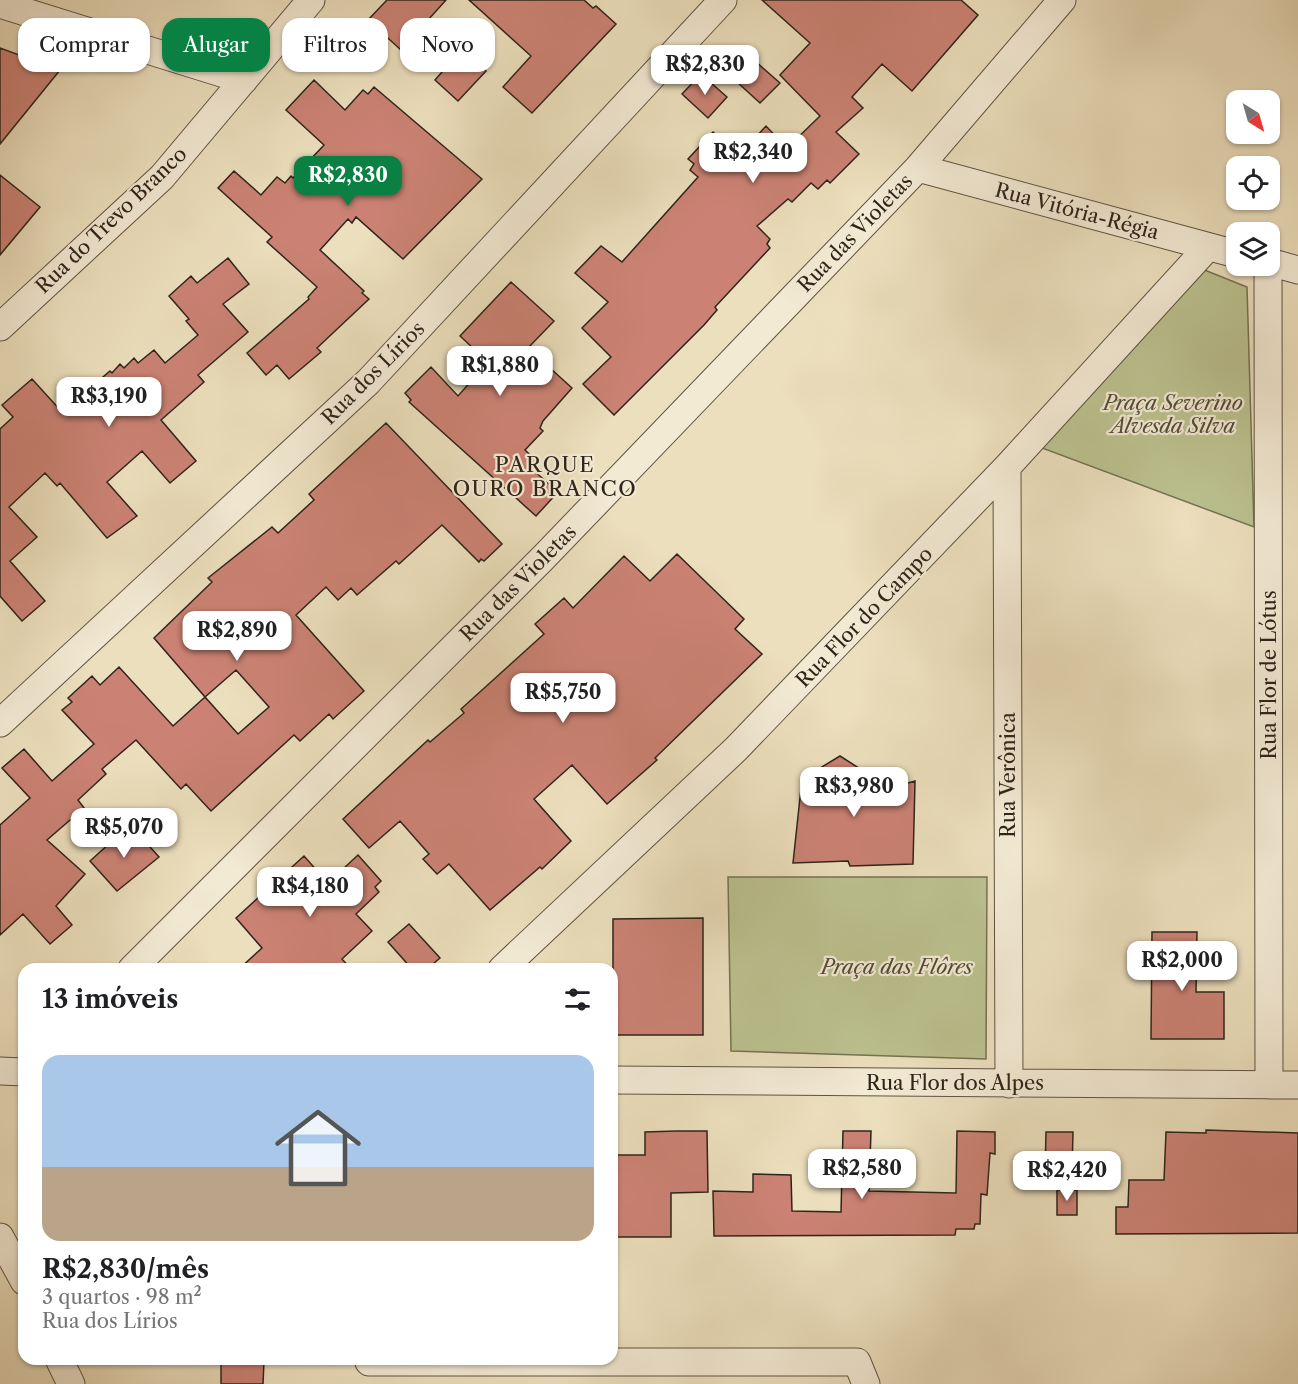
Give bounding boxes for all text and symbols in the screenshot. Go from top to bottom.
chip: Comprar [18,18,150,72]
chip: Alugar [162,18,270,72]
chip: Filtros [282,18,388,72]
chip: Novo [400,18,495,72]
pin: R$2,830 [650,45,760,96]
text: R$2,830 [665,52,745,76]
north arrow [1226,90,1280,144]
map controls [1226,90,1280,276]
pin: R$2,340 [698,133,808,184]
text: R$2,340 [713,140,793,164]
street label: Rua do Trevo Branco [31,142,191,298]
pin: R$2,830 [293,156,403,207]
button: locate [1226,156,1280,210]
text: R$2,830 [308,163,388,187]
street label: Rua das Violetas [793,169,917,297]
street label: Rua Vitória-Régia [992,178,1162,245]
button: layers [1226,222,1280,276]
street label: Rua dos Lírios [317,317,429,429]
pin: R$1,880 [445,346,555,397]
text: R$1,880 [461,353,539,377]
pin: R$3,190 [54,377,164,428]
text: R$3,190 [70,384,148,408]
park label: Praça Severino Alvesda Silva [1101,391,1243,438]
district label: PARQUE OURO BRANCO [453,452,637,501]
street label: Rua das Violetas [455,520,581,646]
street label: Rua Flor do Campo [791,542,937,692]
street label: Rua Flor de Lótus [1257,590,1281,760]
pin: R$2,890 [182,611,292,662]
text: R$2,890 [197,618,277,642]
pin: R$5,750 [508,673,618,724]
text: R$5,750 [525,680,601,704]
street label: Rua Verônica [996,712,1020,838]
pin: R$3,980 [799,767,909,818]
text: R$3,980 [814,774,894,798]
pin: R$5,070 [69,808,179,859]
text: R$5,070 [85,815,163,839]
pin: R$4,180 [255,867,365,918]
text: R$4,180 [271,874,349,898]
pin: R$2,000 [1127,941,1237,992]
text: R$2,000 [1141,948,1223,972]
park label: Praça das Flôres [819,955,973,979]
text: 13 imóveis [42,983,178,1015]
icon: filters [561,983,594,1016]
street label: Rua Flor dos Alpes [866,1071,1044,1095]
icon: home [264,1094,372,1202]
pin: R$2,580 [807,1149,917,1200]
pin: R$2,420 [1012,1151,1122,1202]
text: R$2,580 [822,1156,902,1180]
text: R$2,420 [1027,1158,1107,1182]
text: R$2,830/mês [42,1253,209,1285]
text: 3 quartos · 98 m² [42,1285,202,1309]
text: Rua dos Lírios [42,1309,178,1333]

